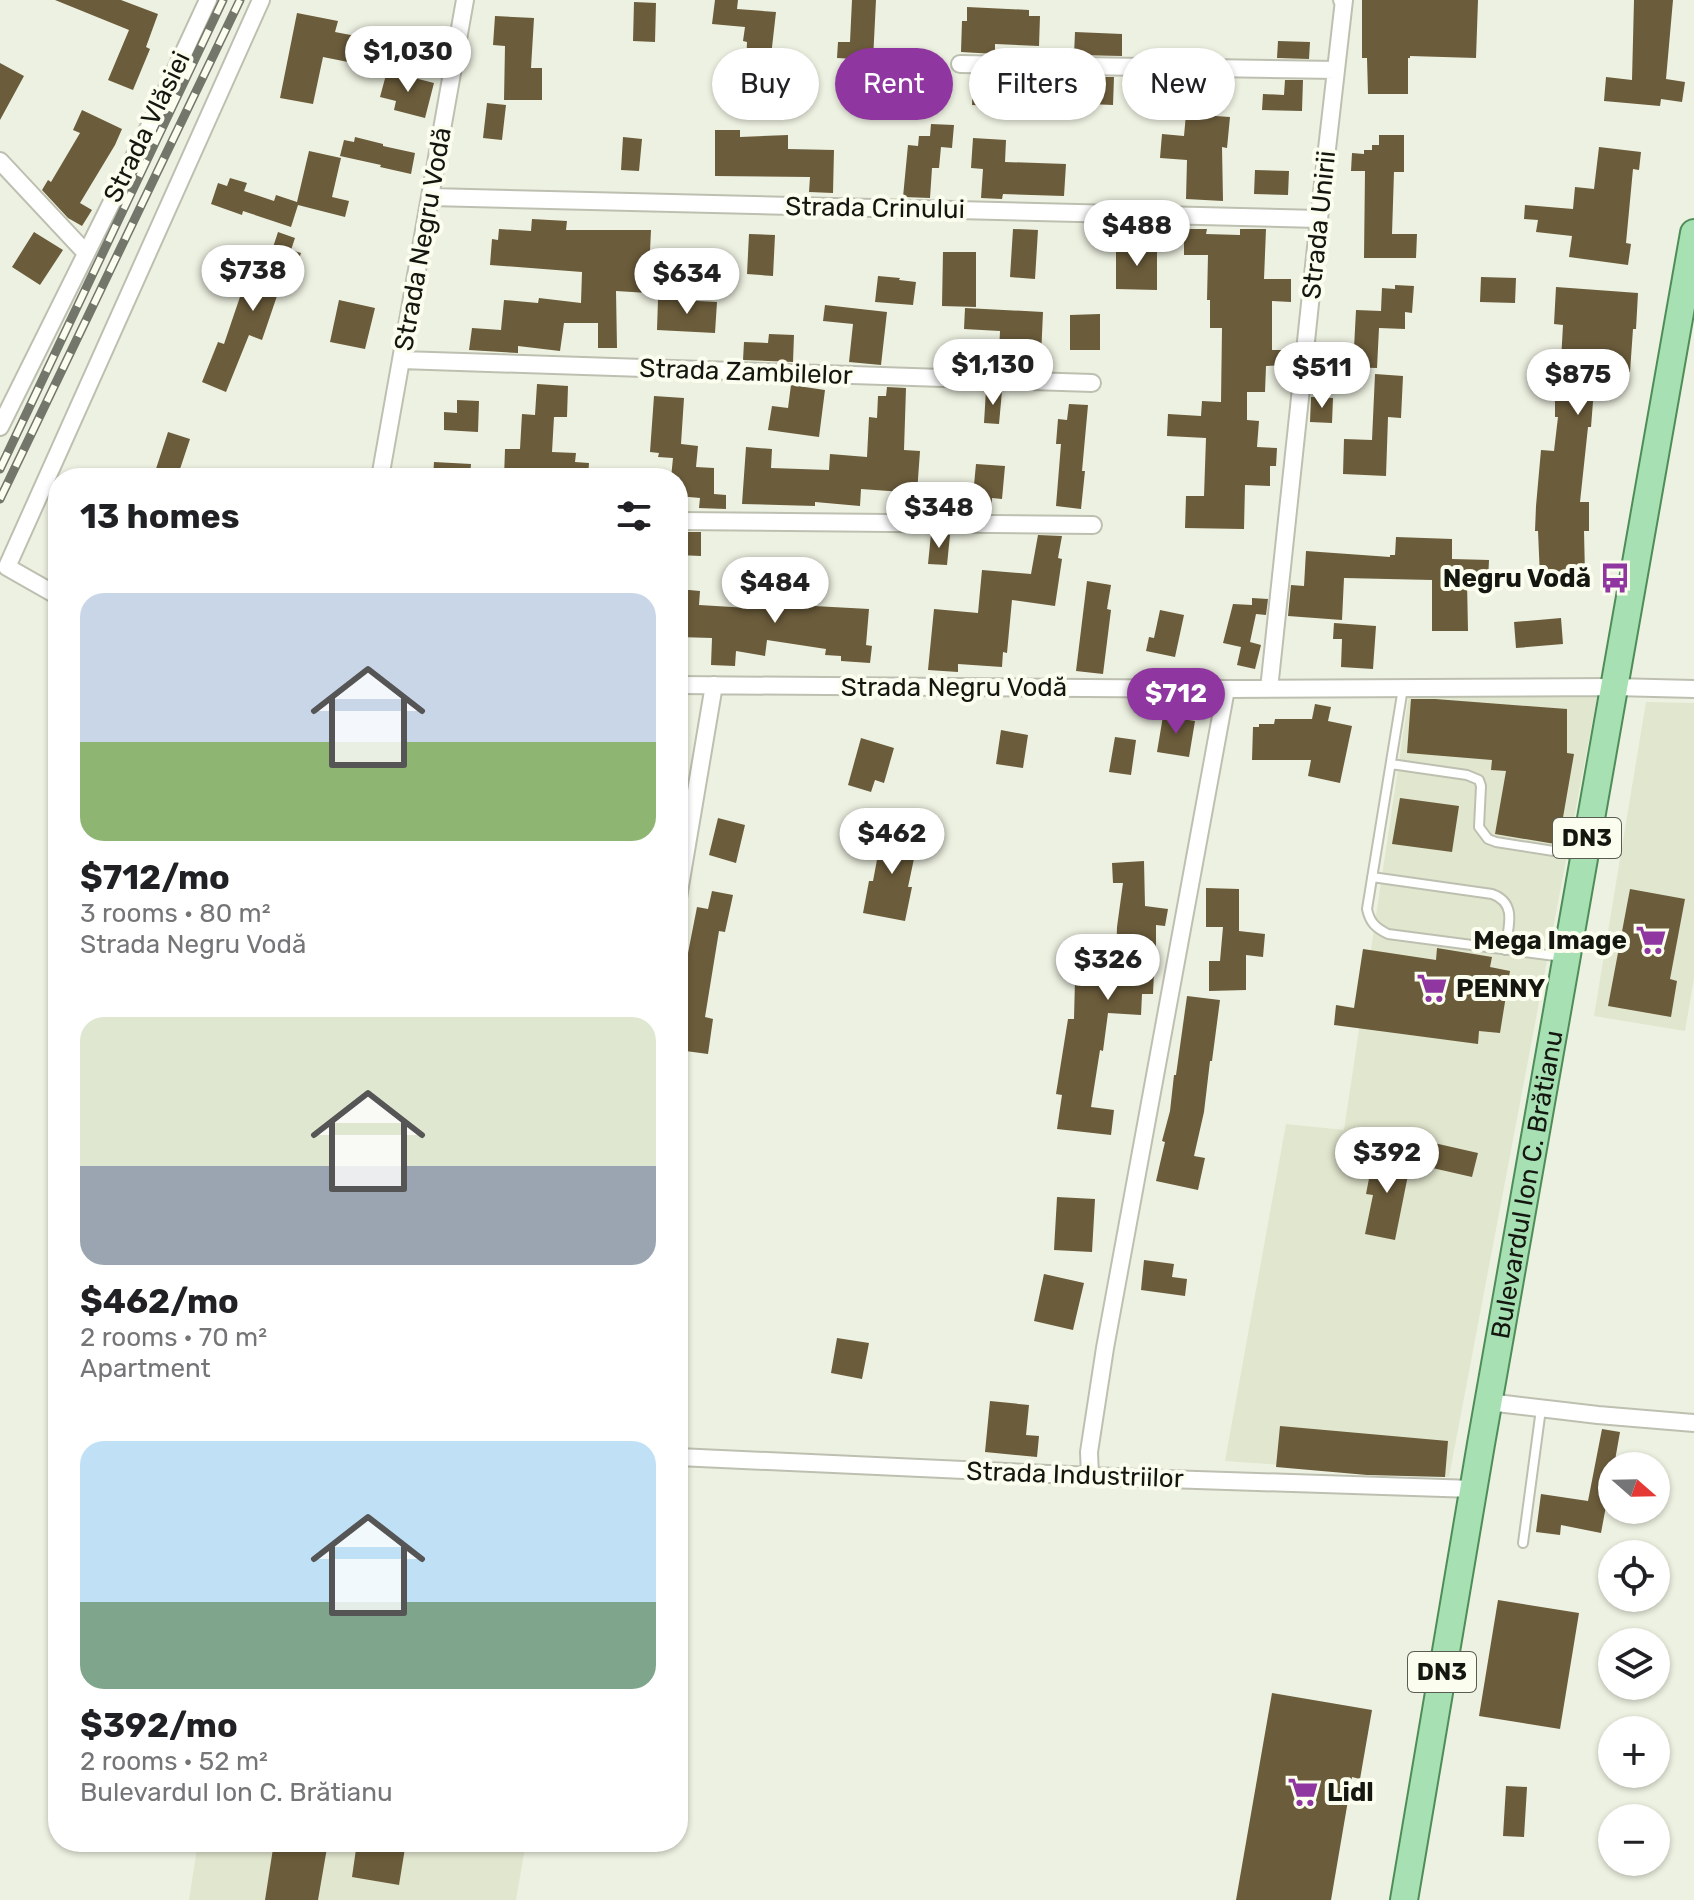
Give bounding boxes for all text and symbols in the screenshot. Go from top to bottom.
pin: $1,030 [343,26,473,94]
text: $1,030 [363,36,453,67]
street label: Strada Vlăsiei [97,47,197,207]
chip: Buy [712,48,819,120]
chip: Rent [835,48,953,120]
chip: Filters [969,48,1106,120]
chip: New [1122,48,1235,120]
street label: Strada Negru Vodă [388,125,458,353]
street label: Strada Unirii [1296,149,1342,301]
street label: Strada Crinului [785,191,965,225]
pin: $488 [1090,200,1184,268]
text: $488 [1102,210,1172,241]
pin: $738 [206,245,300,313]
pin: $634 [640,248,734,316]
text: $738 [219,255,287,286]
text: $634 [652,258,722,289]
pin: $1,130 [928,339,1058,407]
pin: $511 [1275,342,1369,410]
text: $1,130 [951,349,1035,380]
pin: $875 [1531,349,1625,417]
text: $511 [1292,352,1352,383]
street label: Strada Zambilelor [639,353,853,391]
text: $875 [1545,359,1611,390]
pin: $348 [892,482,986,550]
text: $348 [904,492,974,523]
icon: filters [612,494,656,538]
text: 13 homes [80,496,240,537]
pin: $484 [728,557,822,625]
bus stop icon: Negru Vodă [1598,561,1632,595]
place label: Negru Vodă [1443,563,1591,594]
text: $484 [740,567,810,598]
icon: home [296,645,440,789]
pin: $712 [1129,668,1223,736]
street label: Strada Negru Vodă [841,672,1067,703]
text: $712 [1145,678,1207,709]
pin: $462 [845,808,939,876]
text: $462 [858,818,926,849]
road number: DN3 [1553,818,1621,858]
text: $712/mo [80,857,230,898]
text: 3 rooms · 80 m² [80,898,271,929]
supermarket icon: Mega Image [1634,923,1668,957]
place label: Mega Image [1473,925,1627,956]
text: Strada Negru Vodă [80,929,306,960]
pin: $326 [1061,934,1155,1002]
text: $326 [1074,944,1142,975]
supermarket icon: PENNY [1415,971,1449,1005]
place label: PENNY [1456,973,1546,1004]
street label: Bulevardul Ion C. Brătianu [1484,1028,1569,1341]
icon: home [296,1069,440,1213]
pin: $392 [1340,1127,1434,1195]
text: $392 [1353,1137,1421,1168]
text: $462/mo [80,1281,239,1322]
text: 2 rooms · 70 m² [80,1322,267,1353]
text: Apartment [80,1353,211,1384]
north arrow [1598,1452,1670,1524]
map controls [1598,1452,1670,1876]
street label: Strada Industriilor [966,1456,1184,1494]
icon: home [296,1493,440,1637]
button: locate [1598,1540,1670,1612]
button: layers [1598,1628,1670,1700]
road number: DN3 [1408,1652,1476,1692]
text: $392/mo [80,1705,238,1746]
button: + [1598,1716,1670,1788]
text: 2 rooms · 52 m² [80,1746,268,1777]
supermarket icon: Lidl [1286,1775,1320,1809]
text: Bulevardul Ion C. Brătianu [80,1777,393,1808]
place label: Lidl [1327,1777,1374,1808]
button: − [1598,1804,1670,1876]

